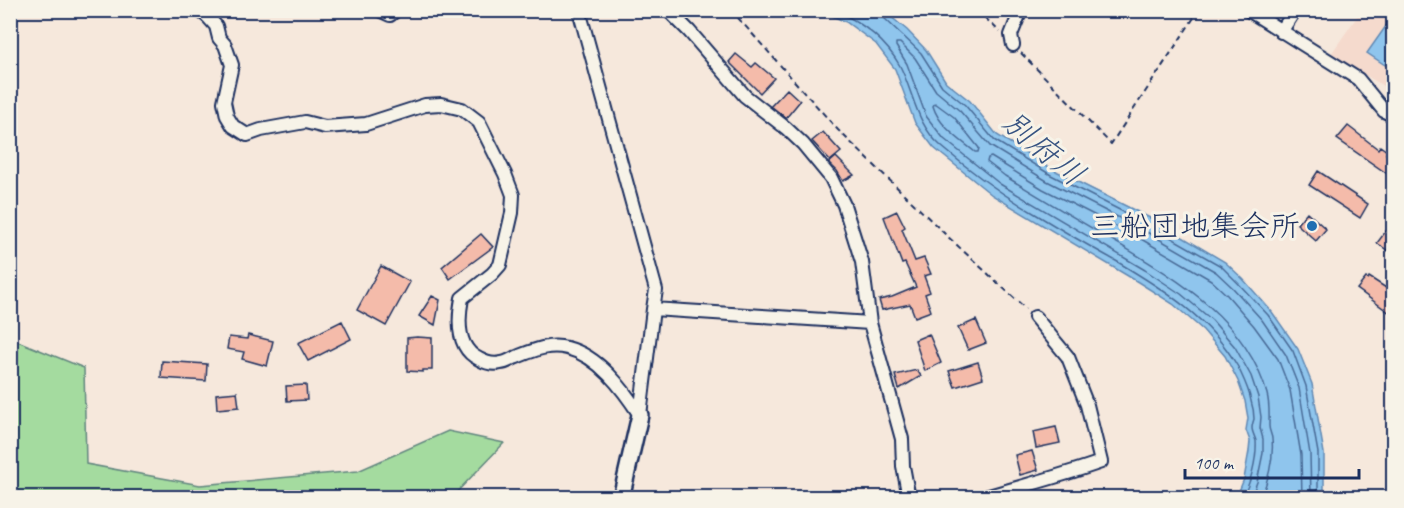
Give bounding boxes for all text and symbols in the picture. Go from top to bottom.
water label: 別府川 [994,102,1094,195]
place label: 三船団地集会所 [1090,207,1300,245]
marker: 三船団地集会所 [1305,219,1319,233]
scale bar [1185,442,1359,480]
text: 100 m [1194,452,1235,474]

